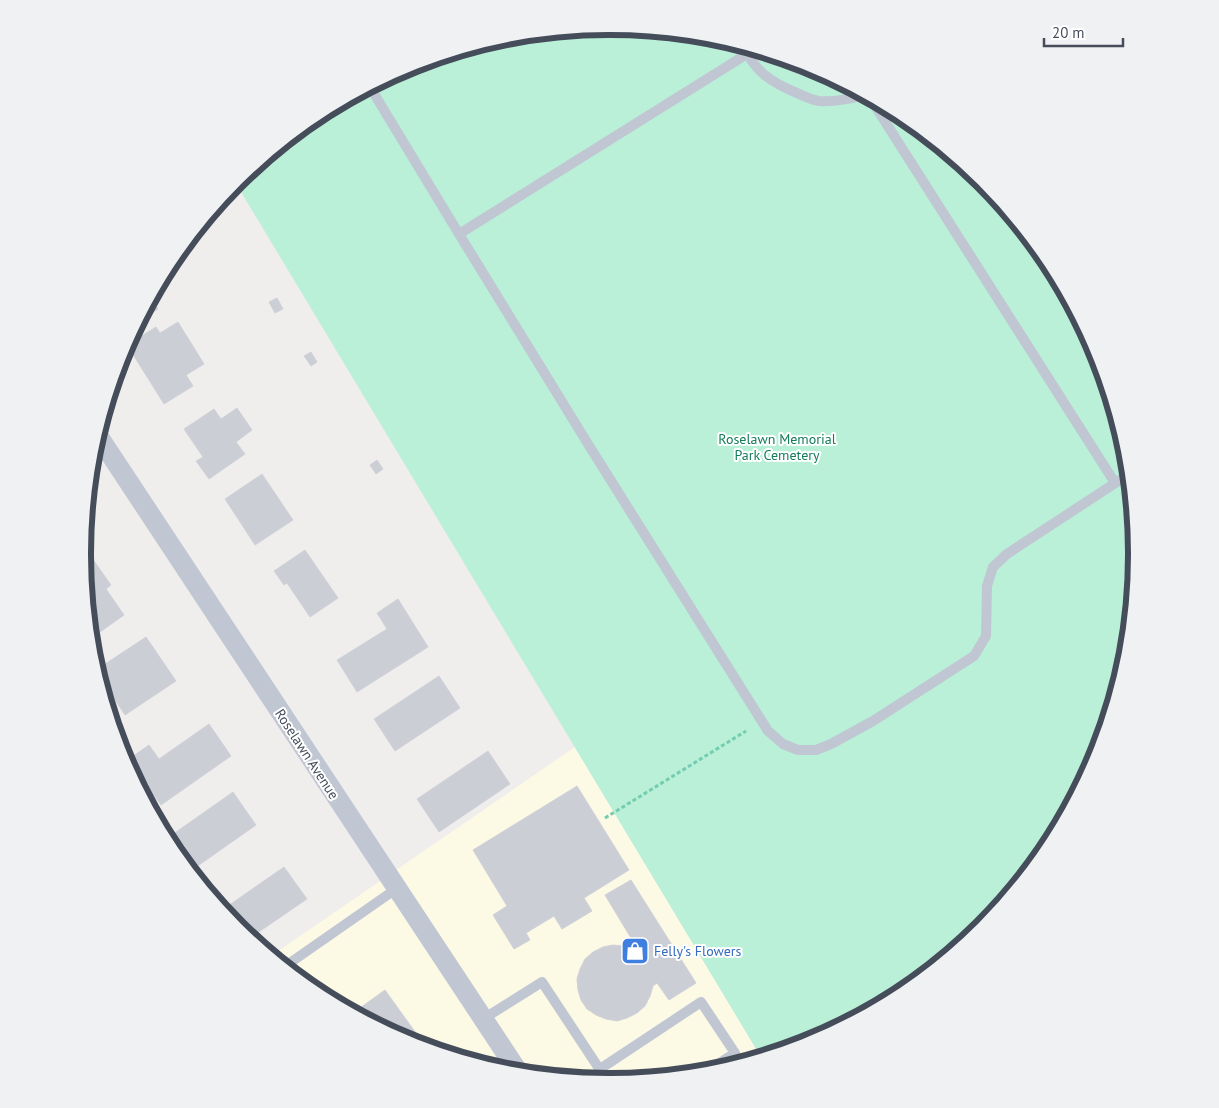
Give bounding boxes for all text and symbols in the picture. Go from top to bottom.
scale bar [1044,15,1123,47]
text: 20 m [1052,23,1085,42]
park label: Roselawn Memorial Park Cemetery [718,430,836,464]
street label: Roselawn Avenue [271,705,343,803]
shop icon: Felly's Flowers [620,936,650,966]
place label: Felly's Flowers [654,942,742,960]

